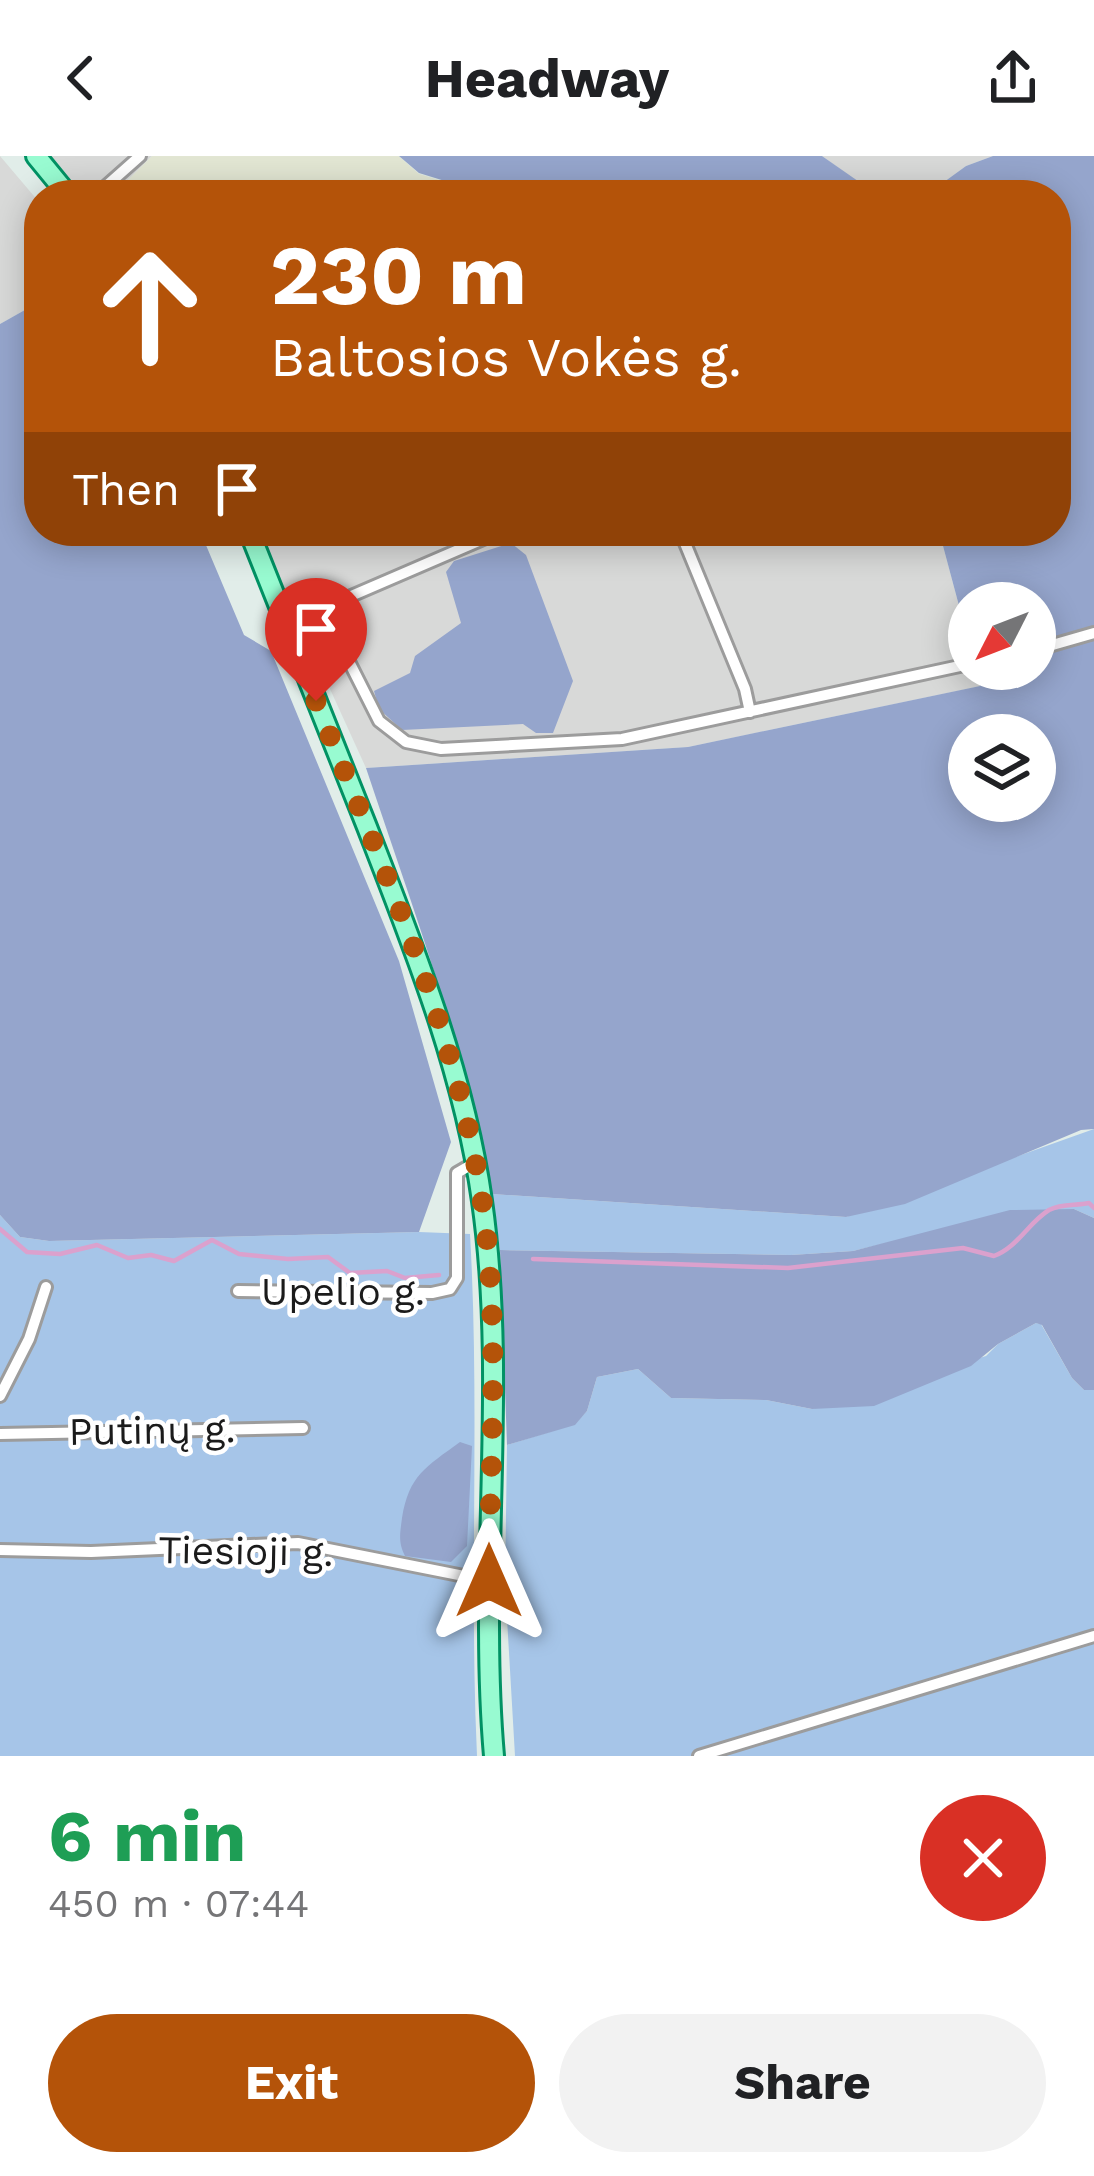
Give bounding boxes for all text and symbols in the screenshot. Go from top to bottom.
icon: back [48,45,114,111]
icon: share [980,45,1046,111]
text: Headway [425,47,669,110]
text: 230 m [270,226,527,324]
icon: ahead [72,228,228,384]
text: Baltosios Vokės g. [270,326,742,389]
icon: arrive [204,456,270,522]
text: Then [72,463,180,516]
pin [265,578,367,701]
north arrow [948,582,1056,690]
map controls [948,582,1056,822]
icon: arrive [283,596,349,662]
button: layers [948,714,1056,822]
street label: Upelio g. [261,1269,425,1314]
street label: Putinų g. [68,1406,236,1454]
position arrow [426,1518,552,1644]
street label: Tiesioji g. [158,1527,334,1575]
text: 6 min [48,1794,246,1878]
button: close [920,1795,1046,1921]
text: 450 m · 07:44 [48,1881,309,1926]
button: Exit [48,2014,535,2152]
button: Share [559,2014,1046,2152]

